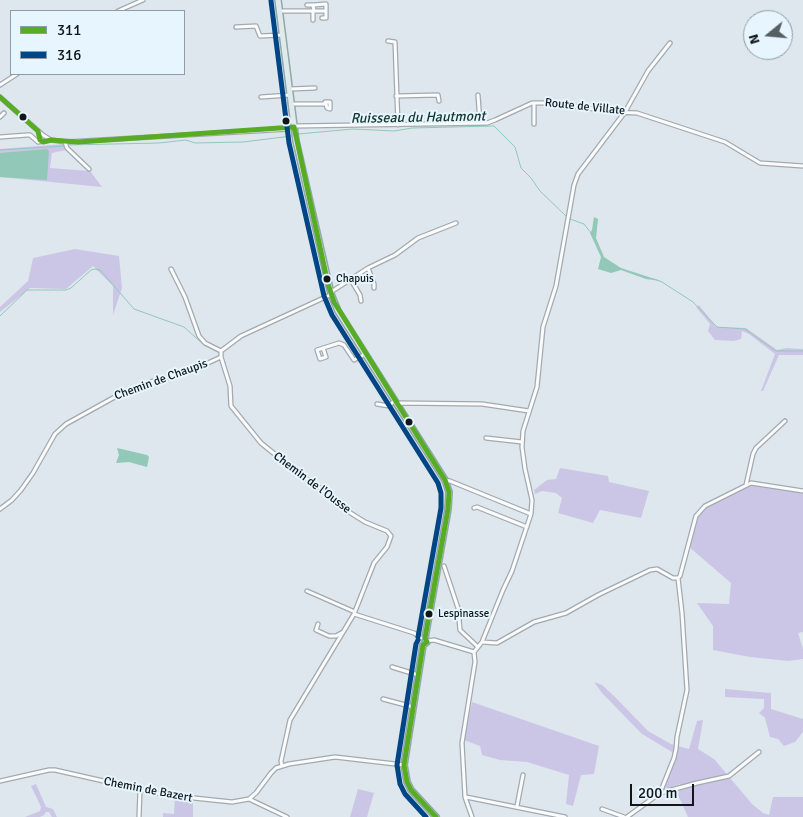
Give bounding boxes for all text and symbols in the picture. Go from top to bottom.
legend [10,10,185,75]
north arrow [743,10,793,60]
text: 311 [57,21,81,39]
text: N [745,32,764,46]
text: 316 [57,46,81,64]
street label: Route de Villate [544,96,626,118]
water label: Ruisseau du Hautmont [350,108,486,128]
unlabelled marker [18,112,28,122]
unlabelled marker [281,116,291,126]
place label: Chapuis [336,272,374,286]
marker: Chapuis [322,274,332,284]
street label: Chemin de Chaupis [112,356,210,404]
unlabelled marker [404,417,414,427]
street label: Chemin de l'Ousse [270,449,354,517]
place label: Lespinasse [438,607,489,621]
marker: Lespinasse [424,609,434,619]
street label: Chemin de Bazert [102,774,194,806]
scale bar [633,774,697,806]
text: 200 m [638,784,678,802]

